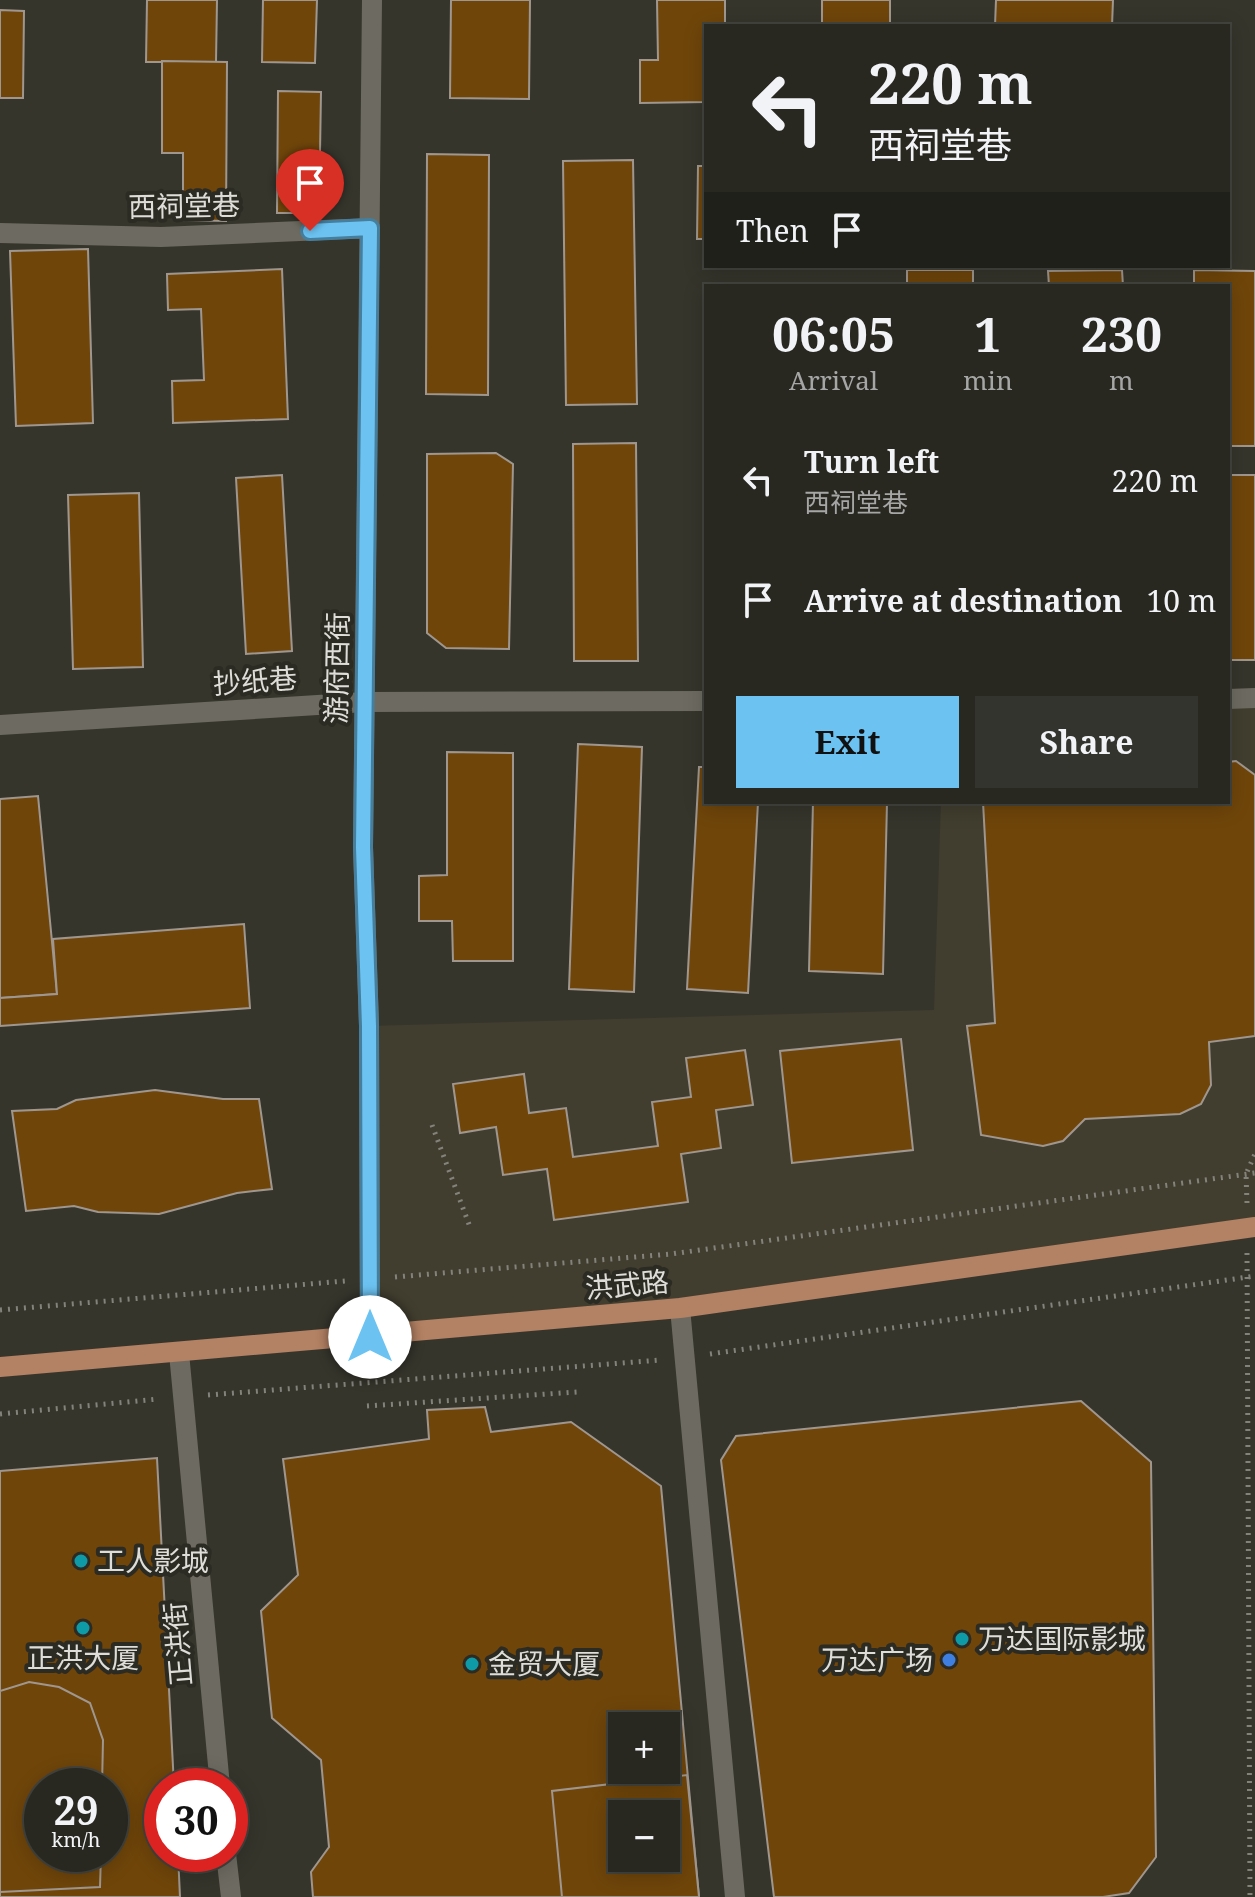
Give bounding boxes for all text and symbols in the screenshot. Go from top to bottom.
text: 220 m [868,44,1033,120]
icon: left [736,56,840,160]
text: 西祠堂巷 [868,120,1012,169]
pin [276,149,344,231]
icon: arrive [288,161,332,205]
street label: 西祠堂巷 [128,185,240,225]
icon: arrive [825,208,869,252]
text: Then [736,210,809,251]
text: 06:05 [772,301,895,366]
text: 1 [974,301,1001,366]
text: 230 [1081,301,1162,366]
text: Arrival [789,362,878,398]
text: min [963,362,1013,398]
text: m [1109,362,1134,398]
text: Turn left [804,441,939,482]
icon: left [736,458,780,502]
text: 220 m [1112,460,1198,501]
text: 西祠堂巷 [804,484,908,520]
icon: arrive [736,578,780,622]
text: Arrive at destination [804,580,1123,621]
text: 10 m [1147,580,1216,621]
street label: 游府西街 [316,612,356,724]
street label: 抄纸巷 [212,658,298,702]
button: Exit [736,696,959,788]
button: Share [975,696,1198,788]
street label: 洪武路 [583,1261,670,1307]
position arrow [328,1295,412,1379]
place label: 工人影城 [97,1541,209,1579]
marker: 工人影城 [72,1552,90,1570]
street label: 正洪街 [154,1601,200,1688]
marker: 正洪大厦 [74,1619,92,1637]
place label: 万达国际影城 [978,1619,1146,1657]
marker: 万达国际影城 [953,1630,971,1648]
place label: 正洪大厦 [27,1638,139,1676]
place label: 万达广场 [821,1640,933,1678]
place label: 金贸大厦 [488,1644,600,1682]
marker: 万达广场 [940,1651,958,1669]
marker: 金贸大厦 [463,1655,481,1673]
map controls [608,1712,680,1872]
button: + [608,1712,680,1784]
speed limit sign: 30 [144,1768,248,1872]
text: 29 [53,1782,99,1837]
button: − [608,1800,680,1872]
text: km/h [51,1826,101,1853]

